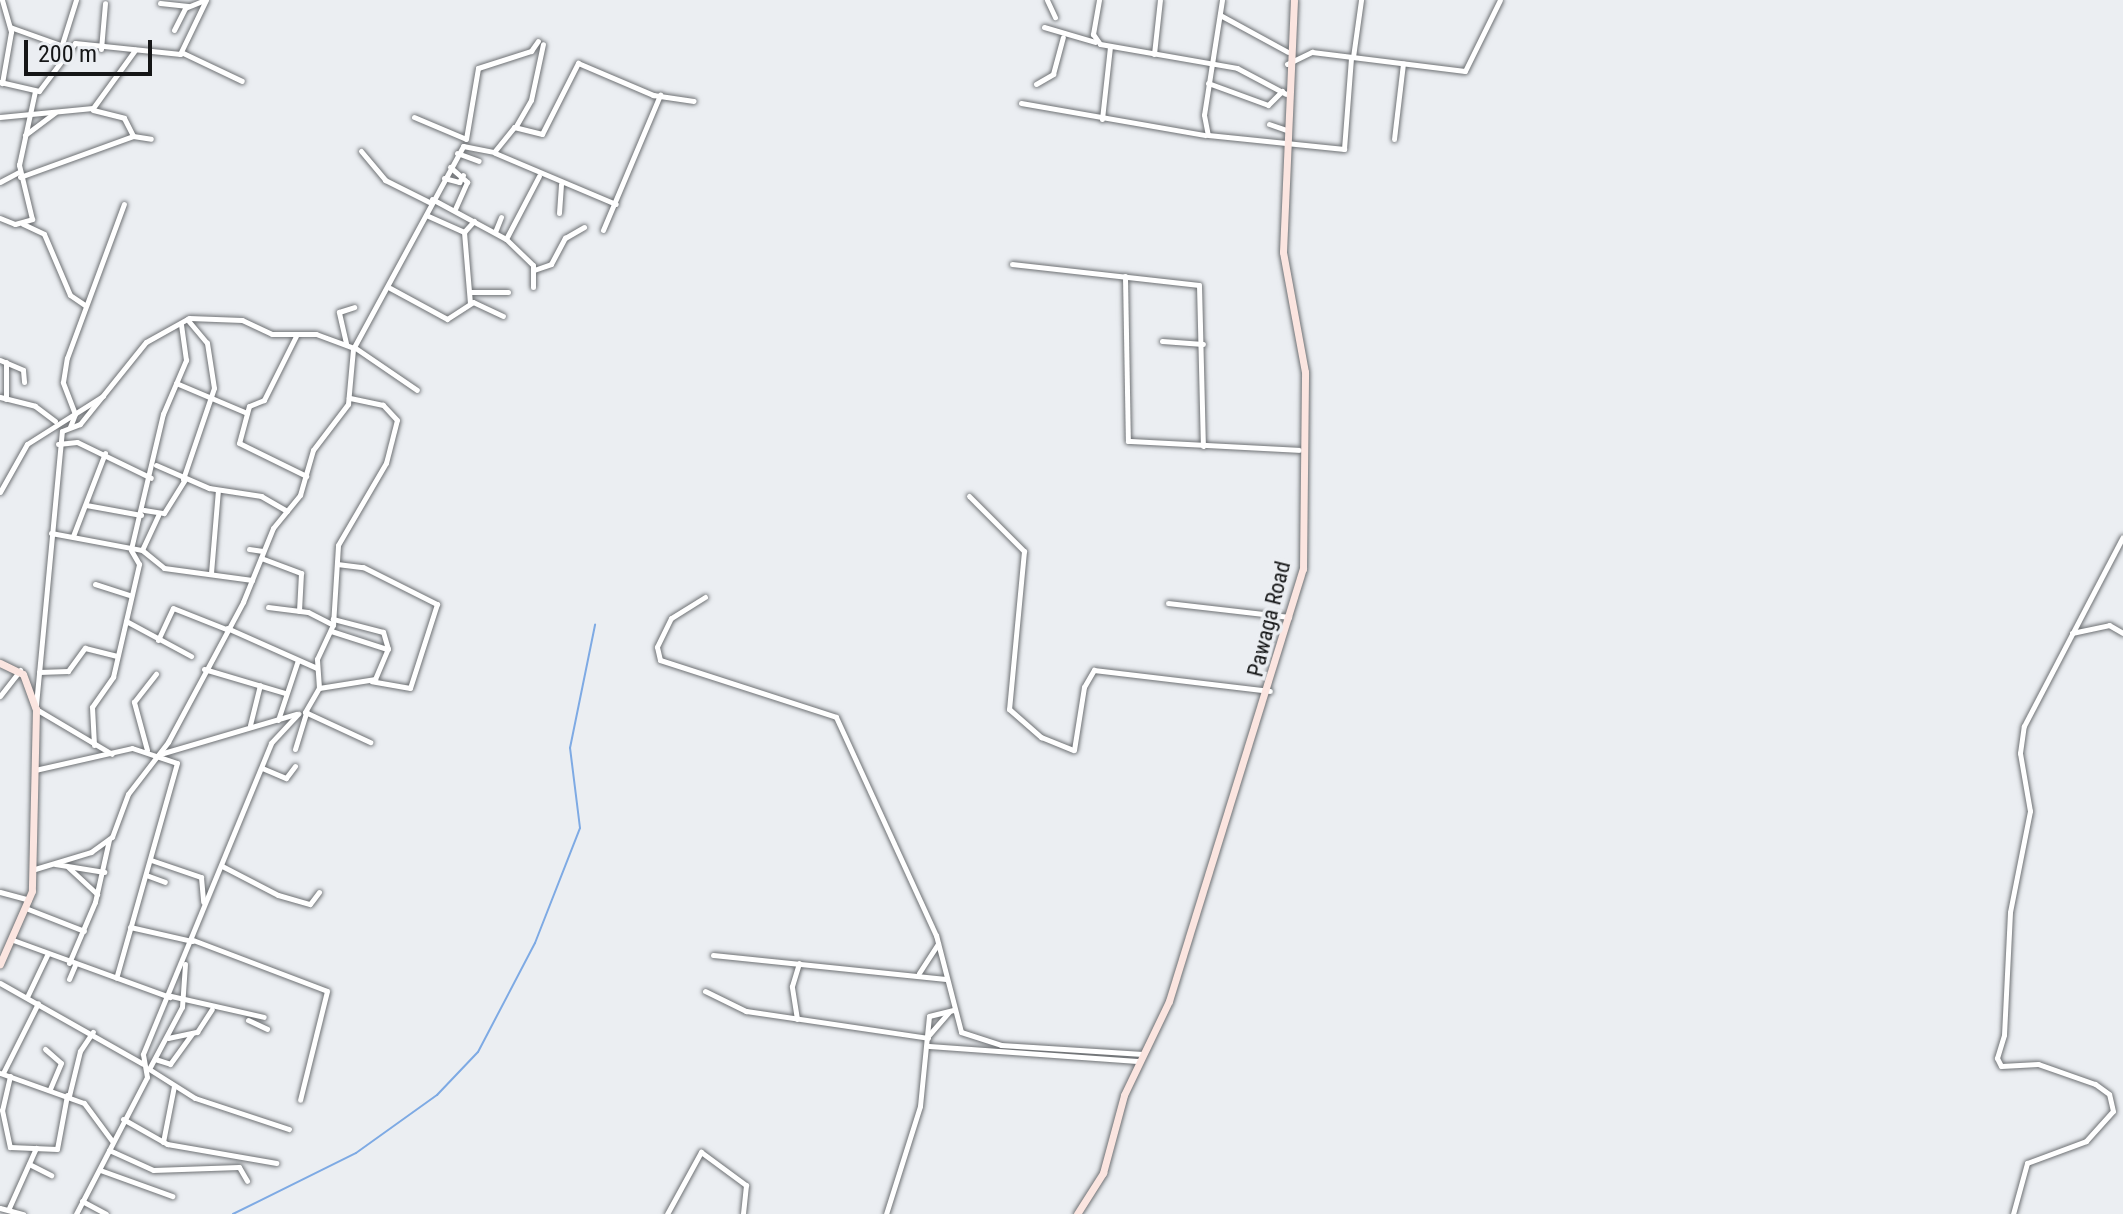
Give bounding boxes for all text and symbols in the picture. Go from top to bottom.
scale bar [28,24,156,74]
text: 200 m [38,40,97,68]
street label: Pawaga Road [1242,559,1296,679]

